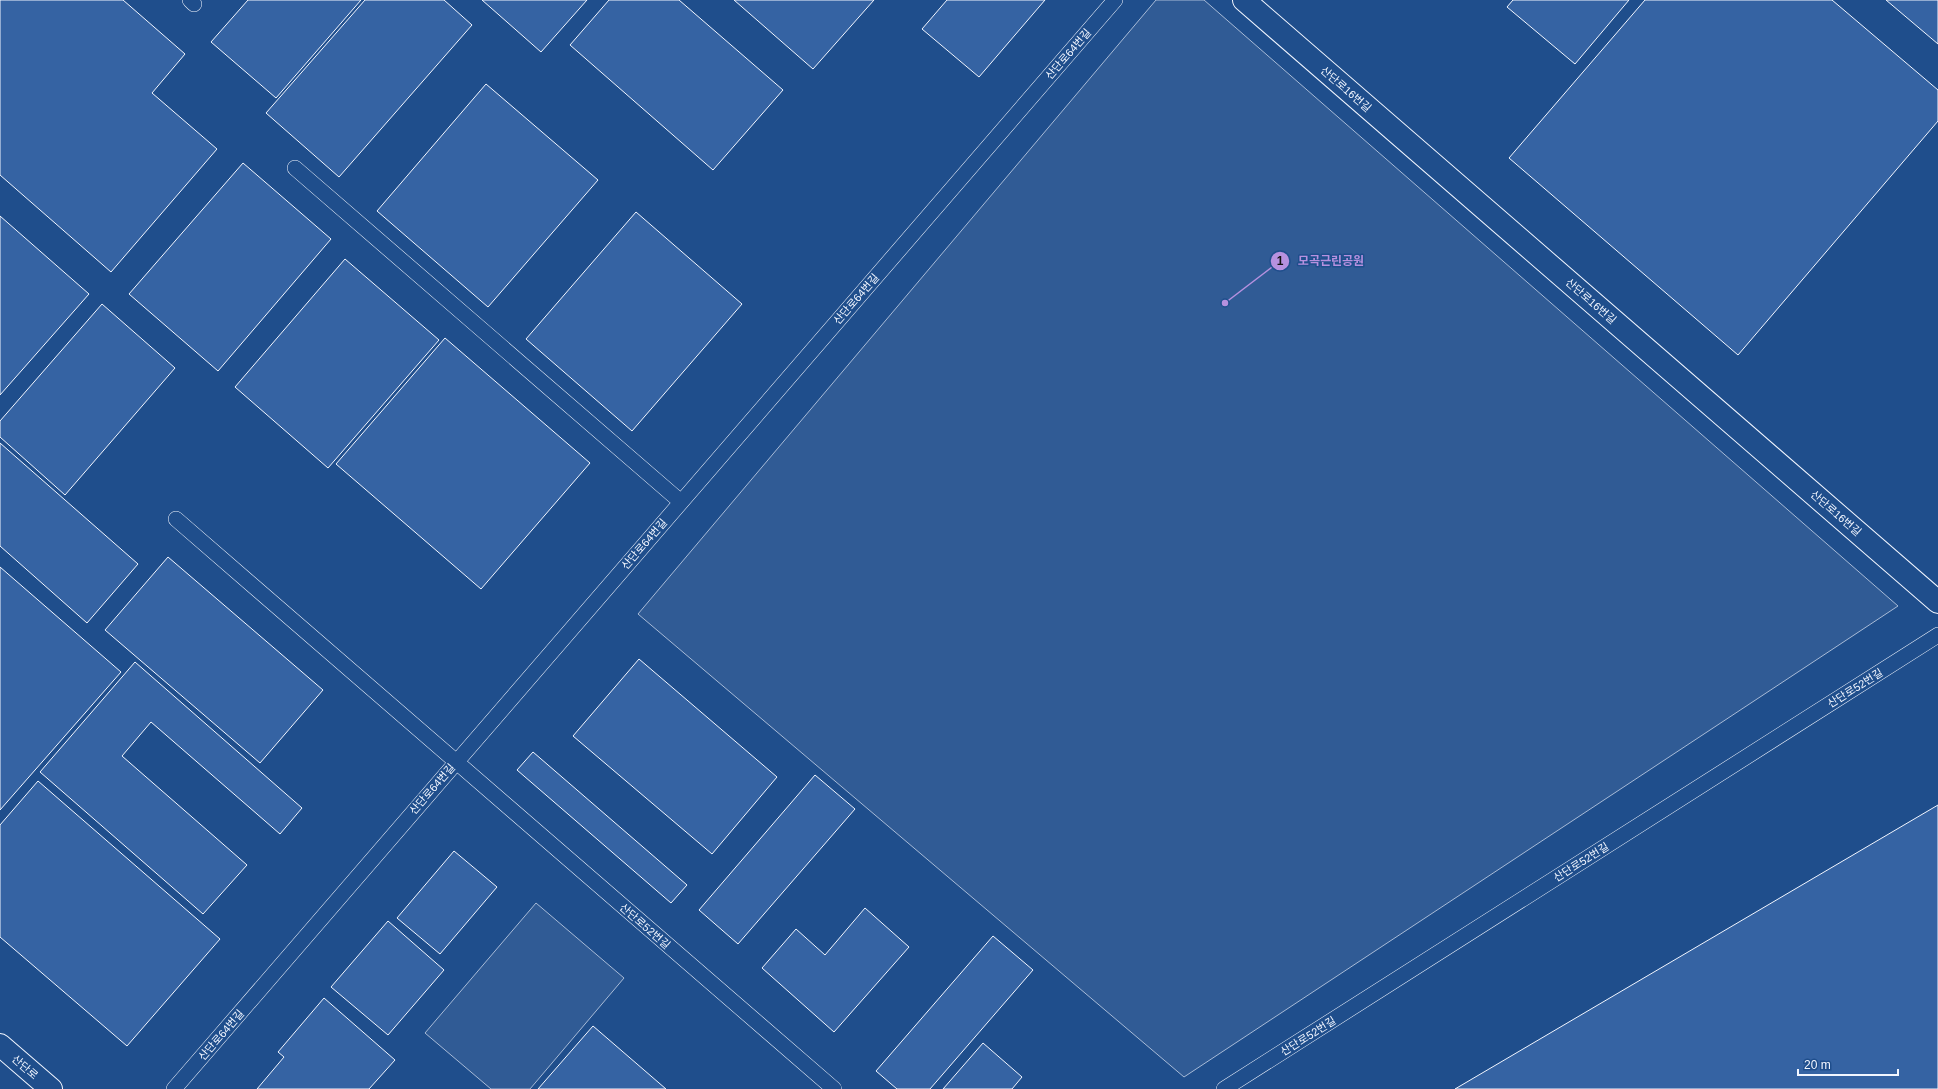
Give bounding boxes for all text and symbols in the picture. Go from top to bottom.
street label: 산단로64번길 [1043,26,1093,82]
street label: 산단로16번길 [1318,64,1374,114]
callout: 모곡근린공원 [1270,249,1372,273]
text: 1 [1277,254,1284,268]
text: 모곡근린공원 [1298,254,1364,268]
street label: 산단로64번길 [831,271,881,327]
street label: 산단로16번길 [1563,276,1619,326]
street label: 산단로16번길 [1808,488,1864,538]
street label: 산단로64번길 [619,516,669,572]
street label: 산단로52번길 [1825,666,1885,710]
street label: 산단로64번길 [407,761,457,817]
street label: 산단로52번길 [1551,840,1611,884]
street label: 산단로52번길 [617,901,673,951]
street label: 산단로64번길 [196,1007,246,1063]
street label: 산단로52번길 [1278,1014,1338,1058]
scale bar [1798,1051,1898,1077]
street label: 산단로 [10,1053,40,1081]
text: 20 m [1804,1058,1831,1072]

